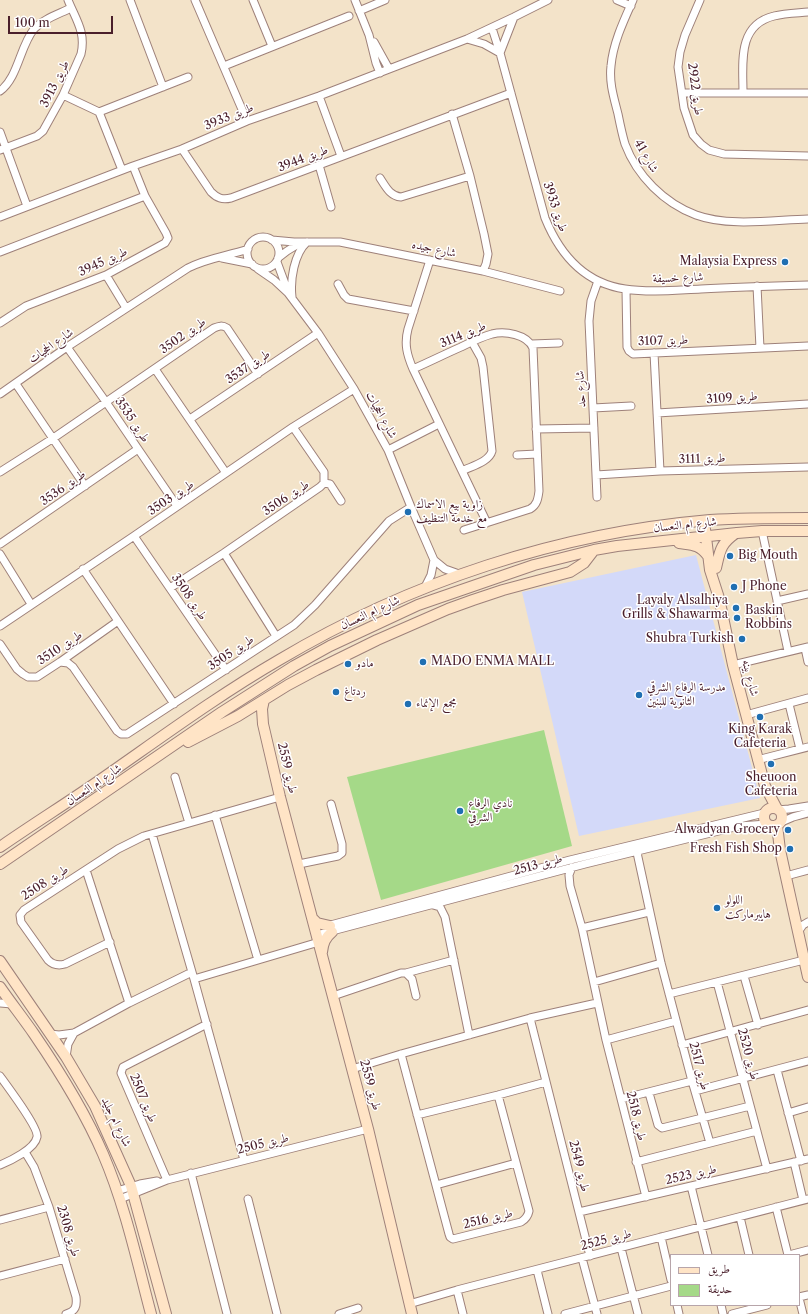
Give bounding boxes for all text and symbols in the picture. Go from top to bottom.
scale bar [10,8,115,34]
text: 100 m [15,15,50,30]
street label: طريق 3913 [37,58,73,110]
street label: طريق 2922 [684,62,706,116]
street label: طريق 3933 [202,101,256,133]
street label: شارع 41 [631,137,661,175]
street label: طريق 3944 [276,143,330,175]
street label: طريق 3933 [540,180,570,234]
street label: شارع جيده [411,237,457,261]
street label: طريق 3945 [76,244,130,280]
place label: Malaysia Express [679,255,777,269]
marker: Malaysia Express [780,257,790,267]
street label: شارع خسيفة [652,270,704,286]
street label: طريق 3502 [157,315,209,357]
street label: طريق 3114 [438,319,488,351]
street label: شارع الحجيات [26,325,76,367]
street label: طريق 3107 [638,333,688,349]
street label: طريق 3537 [223,347,273,387]
street label: شارع حد [573,370,589,408]
street label: شارع الحجيات [362,389,400,441]
street label: طريق 3109 [706,389,758,407]
street label: طريق 3535 [112,395,152,445]
street label: طريق 3111 [678,451,726,467]
street label: طريق 3536 [38,467,88,509]
street label: طريق 3503 [145,477,197,519]
street label: طريق 3506 [260,477,312,519]
place label: زاوية بيع الاسماك مع خدمة التنظيف [416,498,487,526]
marker: زاوية بيع الاسماك مع خدمة التنظيف [403,507,413,517]
street label: شارع ام النعسان [653,515,717,535]
place label: Big Mouth [738,549,798,563]
marker: Big Mouth [725,551,735,561]
street label: طريق 3508 [168,571,210,623]
place label: J Phone [742,580,787,594]
marker: J Phone [729,582,739,592]
street label: شارع ام النعسان [338,593,402,633]
place label: Layaly Alsalhiya Grills & Shawarma [622,594,728,622]
marker: Layaly Alsalhiya Grills & Shawarma [731,603,741,613]
place label: Baskin Robbins [745,604,792,632]
marker: Baskin Robbins [732,613,742,623]
street label: طريق 3510 [35,628,85,668]
street label: طريق 3505 [205,632,257,674]
place label: Shubra Turkish [646,632,734,646]
marker: Shubra Turkish [737,634,747,644]
place label: MADO ENMA MALL [431,655,554,669]
place label: مادو [356,657,374,671]
marker: MADO ENMA MALL [418,657,428,667]
street label: شارع بينه [739,658,761,698]
marker: مادو [343,659,353,669]
place label: مدرسة الرفاع الشرقي الثانوية للبنين [647,681,726,709]
place label: ردتاغ [344,685,366,699]
marker: ردتاغ [331,687,341,697]
marker: مدرسة الرفاع الشرقي الثانوية للبنين [634,690,644,700]
place label: مجمع الإنماء [416,697,457,711]
marker: مجمع الإنماء [403,699,413,709]
marker: King Karak Cafeteria [755,712,765,722]
place label: King Karak Cafeteria [728,723,792,751]
street label: طريق 2559 [274,741,300,795]
marker: Sheuoon Cafeteria [766,759,776,769]
street label: شارع ام النعسان [64,761,124,809]
place label: Sheuoon Cafeteria [745,771,797,799]
place label: نادي الرفاع الشرقي [468,797,512,825]
marker: نادي الرفاع الشرقي [455,806,465,816]
place label: Alwadyan Grocery [674,823,780,837]
marker: Alwadyan Grocery [783,825,793,835]
place label: Fresh Fish Shop [690,842,782,856]
marker: Fresh Fish Shop [785,844,795,854]
street label: طريق 2513 [512,852,564,878]
street label: طريق 2508 [19,862,71,904]
place label: اللولو هايبرماركت [725,894,771,922]
marker: اللولو هايبرماركت [712,903,722,913]
street label: طريق 2520 [734,1027,762,1081]
street label: طريق 2517 [686,1040,712,1092]
street label: طريق 2559 [356,1058,384,1112]
street label: طريق 2507 [126,1071,160,1125]
street label: طريق 2518 [623,1090,649,1142]
street label: شارع ام جليد [98,1095,134,1149]
street label: طريق 2505 [236,1131,290,1157]
street label: طريق 2549 [566,1139,592,1193]
street label: طريق 2523 [664,1162,718,1188]
street label: طريق 2308 [53,1203,83,1259]
street label: طريق 2516 [462,1206,514,1232]
street label: طريق 2525 [579,1226,633,1254]
legend [670,1254,800,1306]
text: طريق [708,1261,730,1276]
text: حديقة [708,1281,732,1296]

